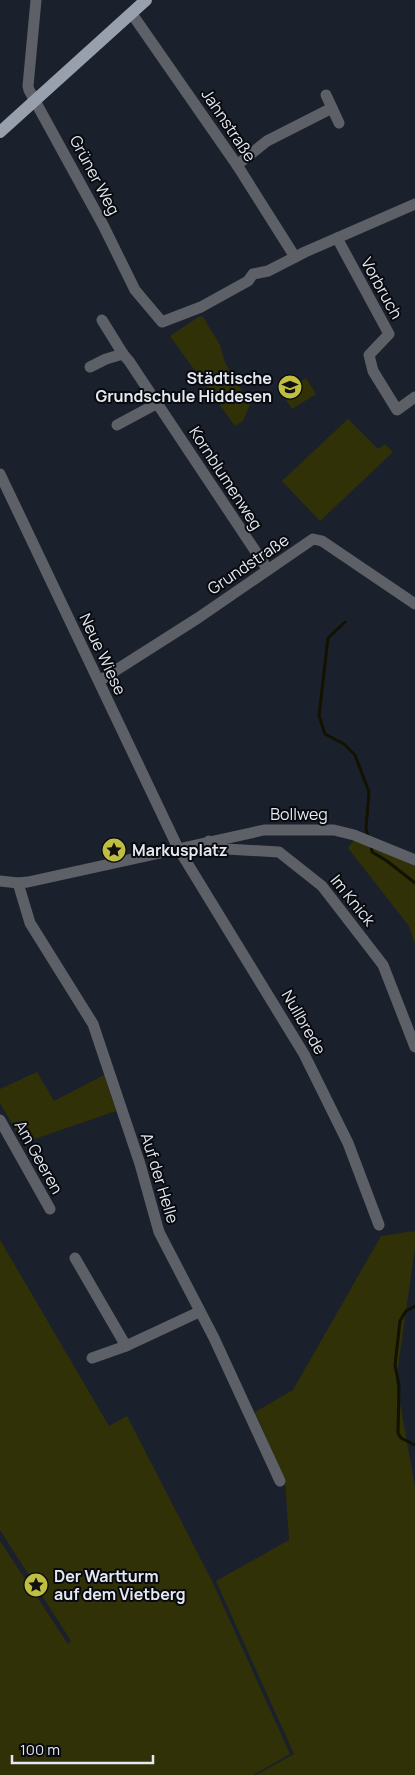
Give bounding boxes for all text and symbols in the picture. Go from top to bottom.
street label: Jahnstraße [197,84,261,166]
street label: Grüner Weg [65,131,125,219]
street label: Vorbruch [356,253,408,323]
place label: Städtische Grundschule Hiddesen [95,367,272,407]
school or university icon: Städtische Grundschule Hiddesen [277,374,303,400]
street label: Kornblumenweg [184,422,268,534]
street label: Grundstraße [203,529,293,599]
street label: Neue Wiese [74,610,132,698]
street label: Bollweg [270,803,328,825]
place icon: Markusplatz [101,837,127,863]
place label: Markusplatz [132,839,228,861]
street label: Im Knick [326,870,381,931]
street label: Nullbrede [277,986,331,1058]
street label: Am Geeren [10,1116,68,1198]
street label: Auf der Helle [136,1130,184,1226]
place label: Der Wartturm auf dem Vietberg [54,1565,186,1605]
place icon: Der Wartturm auf dem Vietberg [23,1572,49,1598]
scale bar [12,1732,154,1764]
text: 100 m [20,1739,60,1760]

